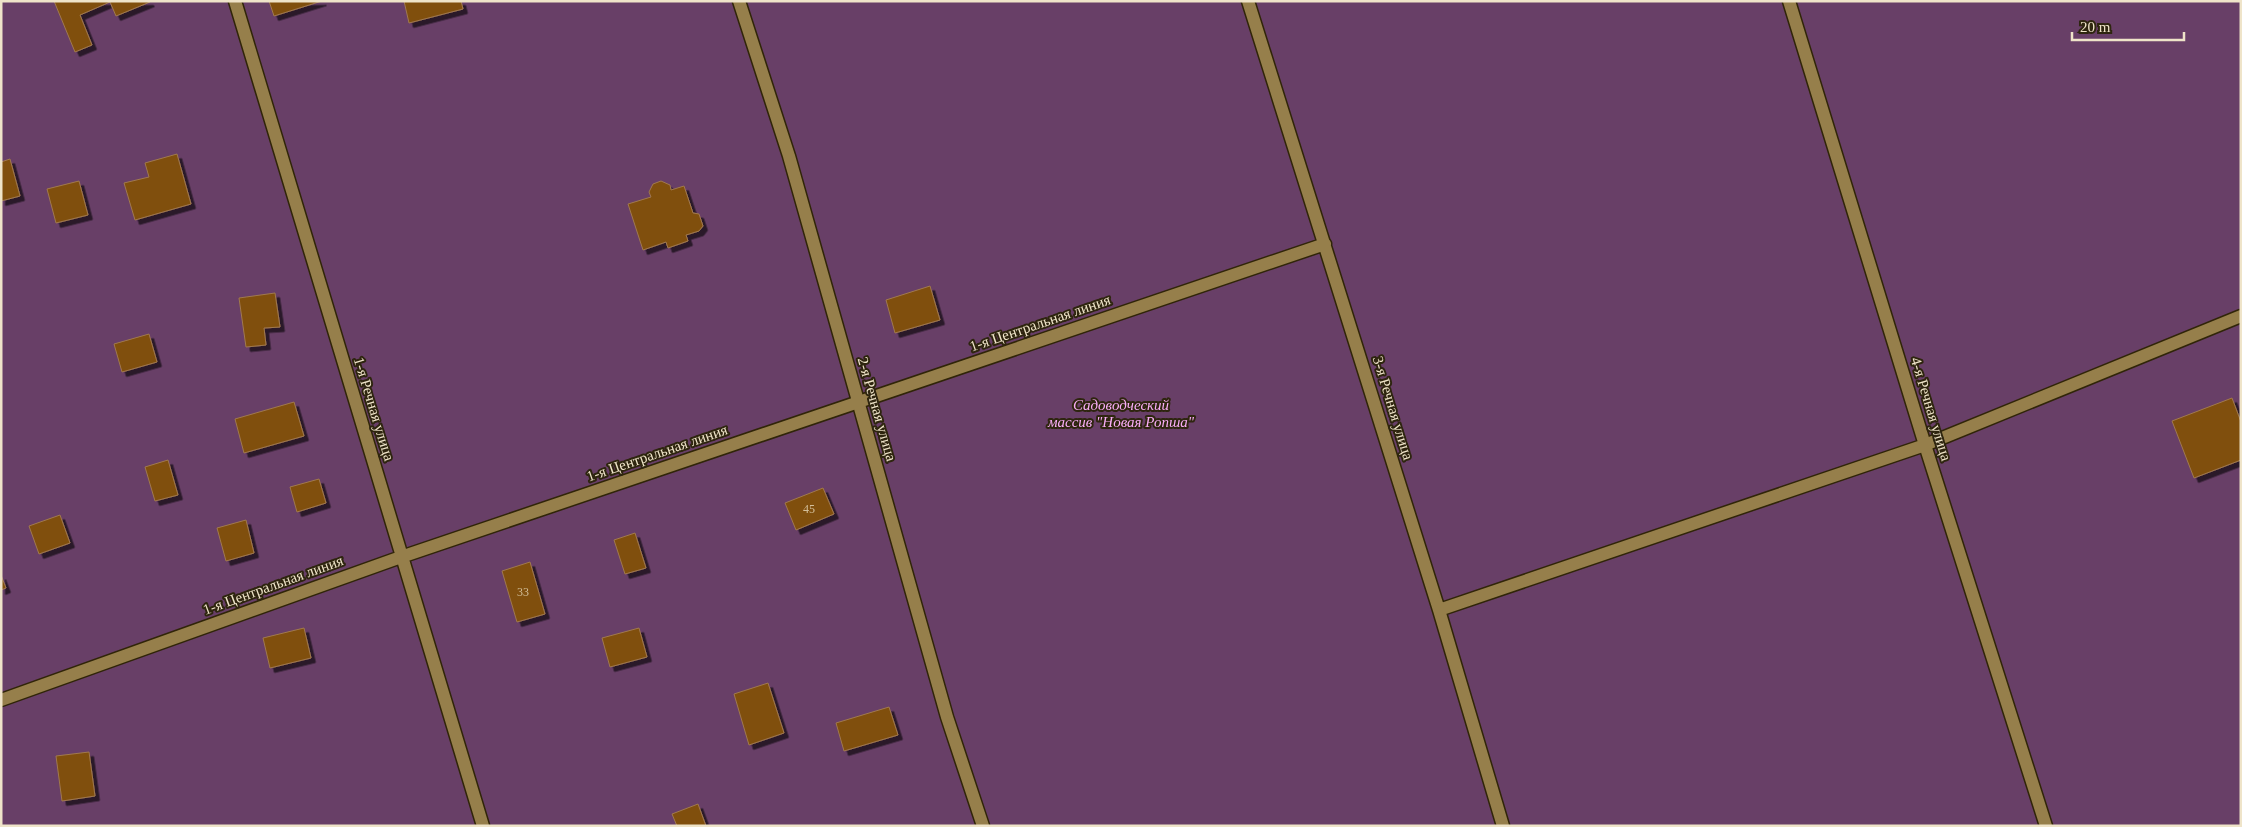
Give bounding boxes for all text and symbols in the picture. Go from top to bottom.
scale bar [2072,10,2184,42]
text: 20 m [2080,19,2111,35]
street label: 1-я Центральная линия [968,291,1113,355]
street label: 3-я Речная улица [1370,354,1416,462]
street label: 1-я Речная улица [351,355,397,463]
street label: 2-я Речная улица [854,355,900,463]
street label: 4-я Речная улица [1908,355,1954,463]
park label: Садоводческий массив "Новая Ропша" [1047,397,1195,430]
street label: 1-я Центральная линия [585,421,730,485]
house number: 45 [803,502,815,516]
street label: 1-я Центральная линия [201,552,345,618]
house number: 33 [517,585,529,599]

